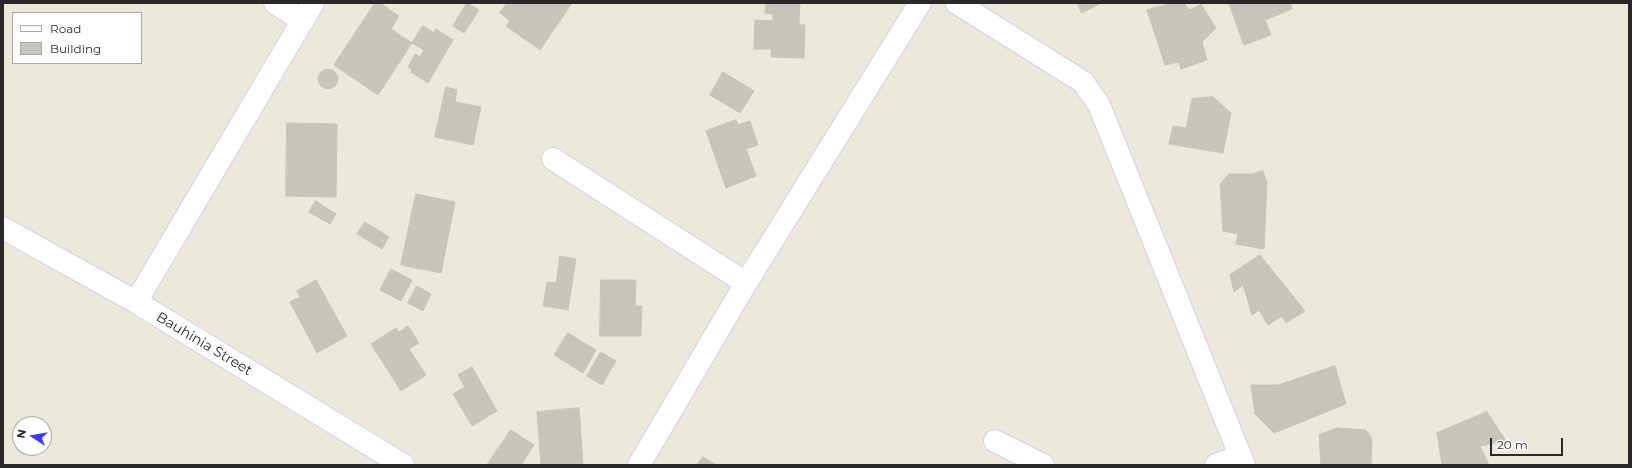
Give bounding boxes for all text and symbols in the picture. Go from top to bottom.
legend [12,12,142,64]
text: Road [50,21,81,36]
text: Building [50,41,101,56]
street label: Bauhinia Street [153,309,255,379]
north arrow [12,416,52,456]
text: N [13,428,29,440]
scale bar [1492,430,1565,456]
text: 20 m [1497,437,1528,452]

